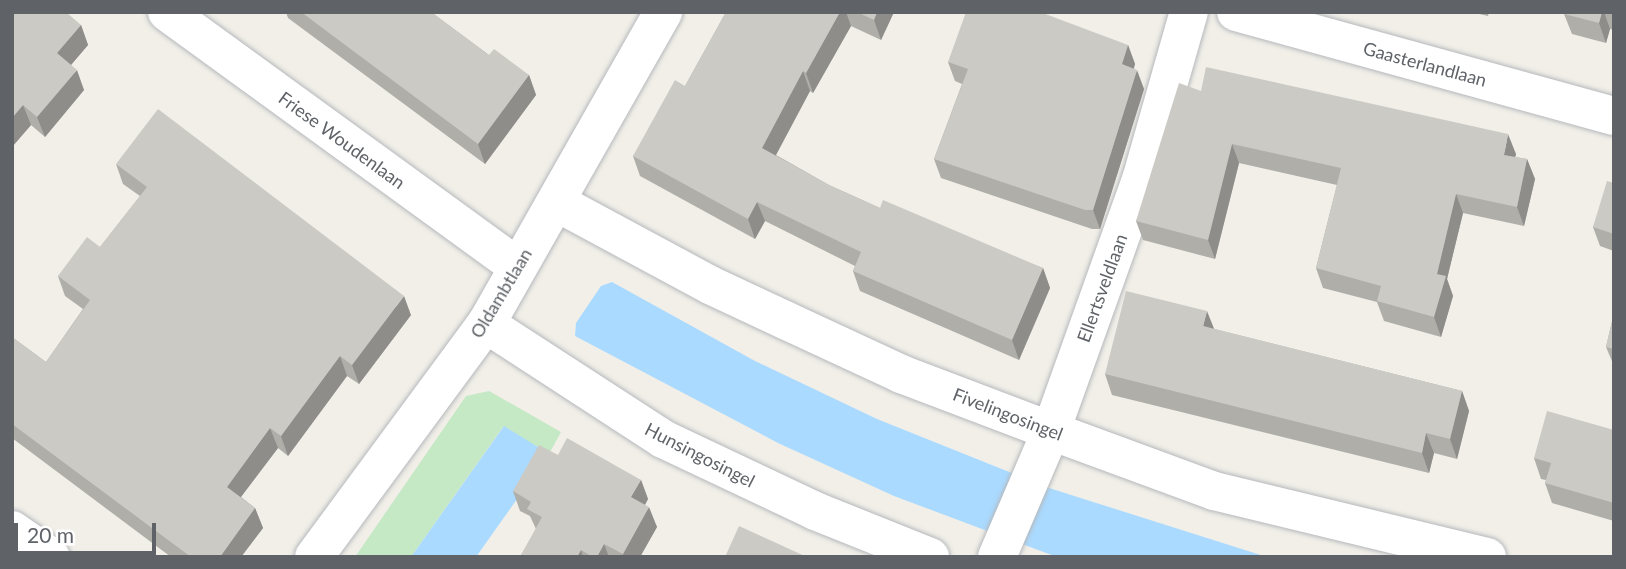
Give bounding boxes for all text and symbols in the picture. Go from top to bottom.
street label: Gaasterlandlaan [1361,37,1489,91]
street label: Friese Woudenlaan [274,87,410,193]
street label: Ellertsveldlaan [1072,231,1132,345]
street label: Oldambtlaan [466,244,536,342]
street label: Fivelingosingel [950,383,1066,445]
street label: Hunsingosingel [641,418,759,492]
scale bar [18,510,159,554]
text: 20 m [27,522,74,547]

